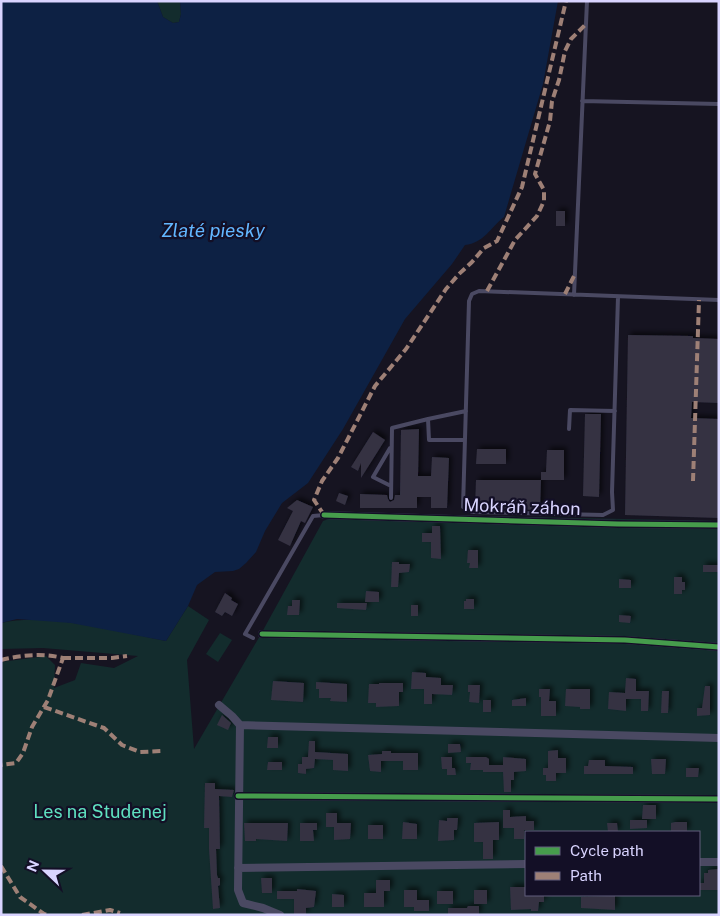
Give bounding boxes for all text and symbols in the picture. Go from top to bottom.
water label: Zlaté piesky [161,219,265,241]
street label: Mokráň záhon [463,494,581,519]
park label: Les na Studenej [33,801,167,822]
legend [525,831,700,896]
text: Cycle path [570,842,644,859]
north arrow [20,846,70,896]
text: N [23,858,42,874]
text: Path [570,867,602,884]

